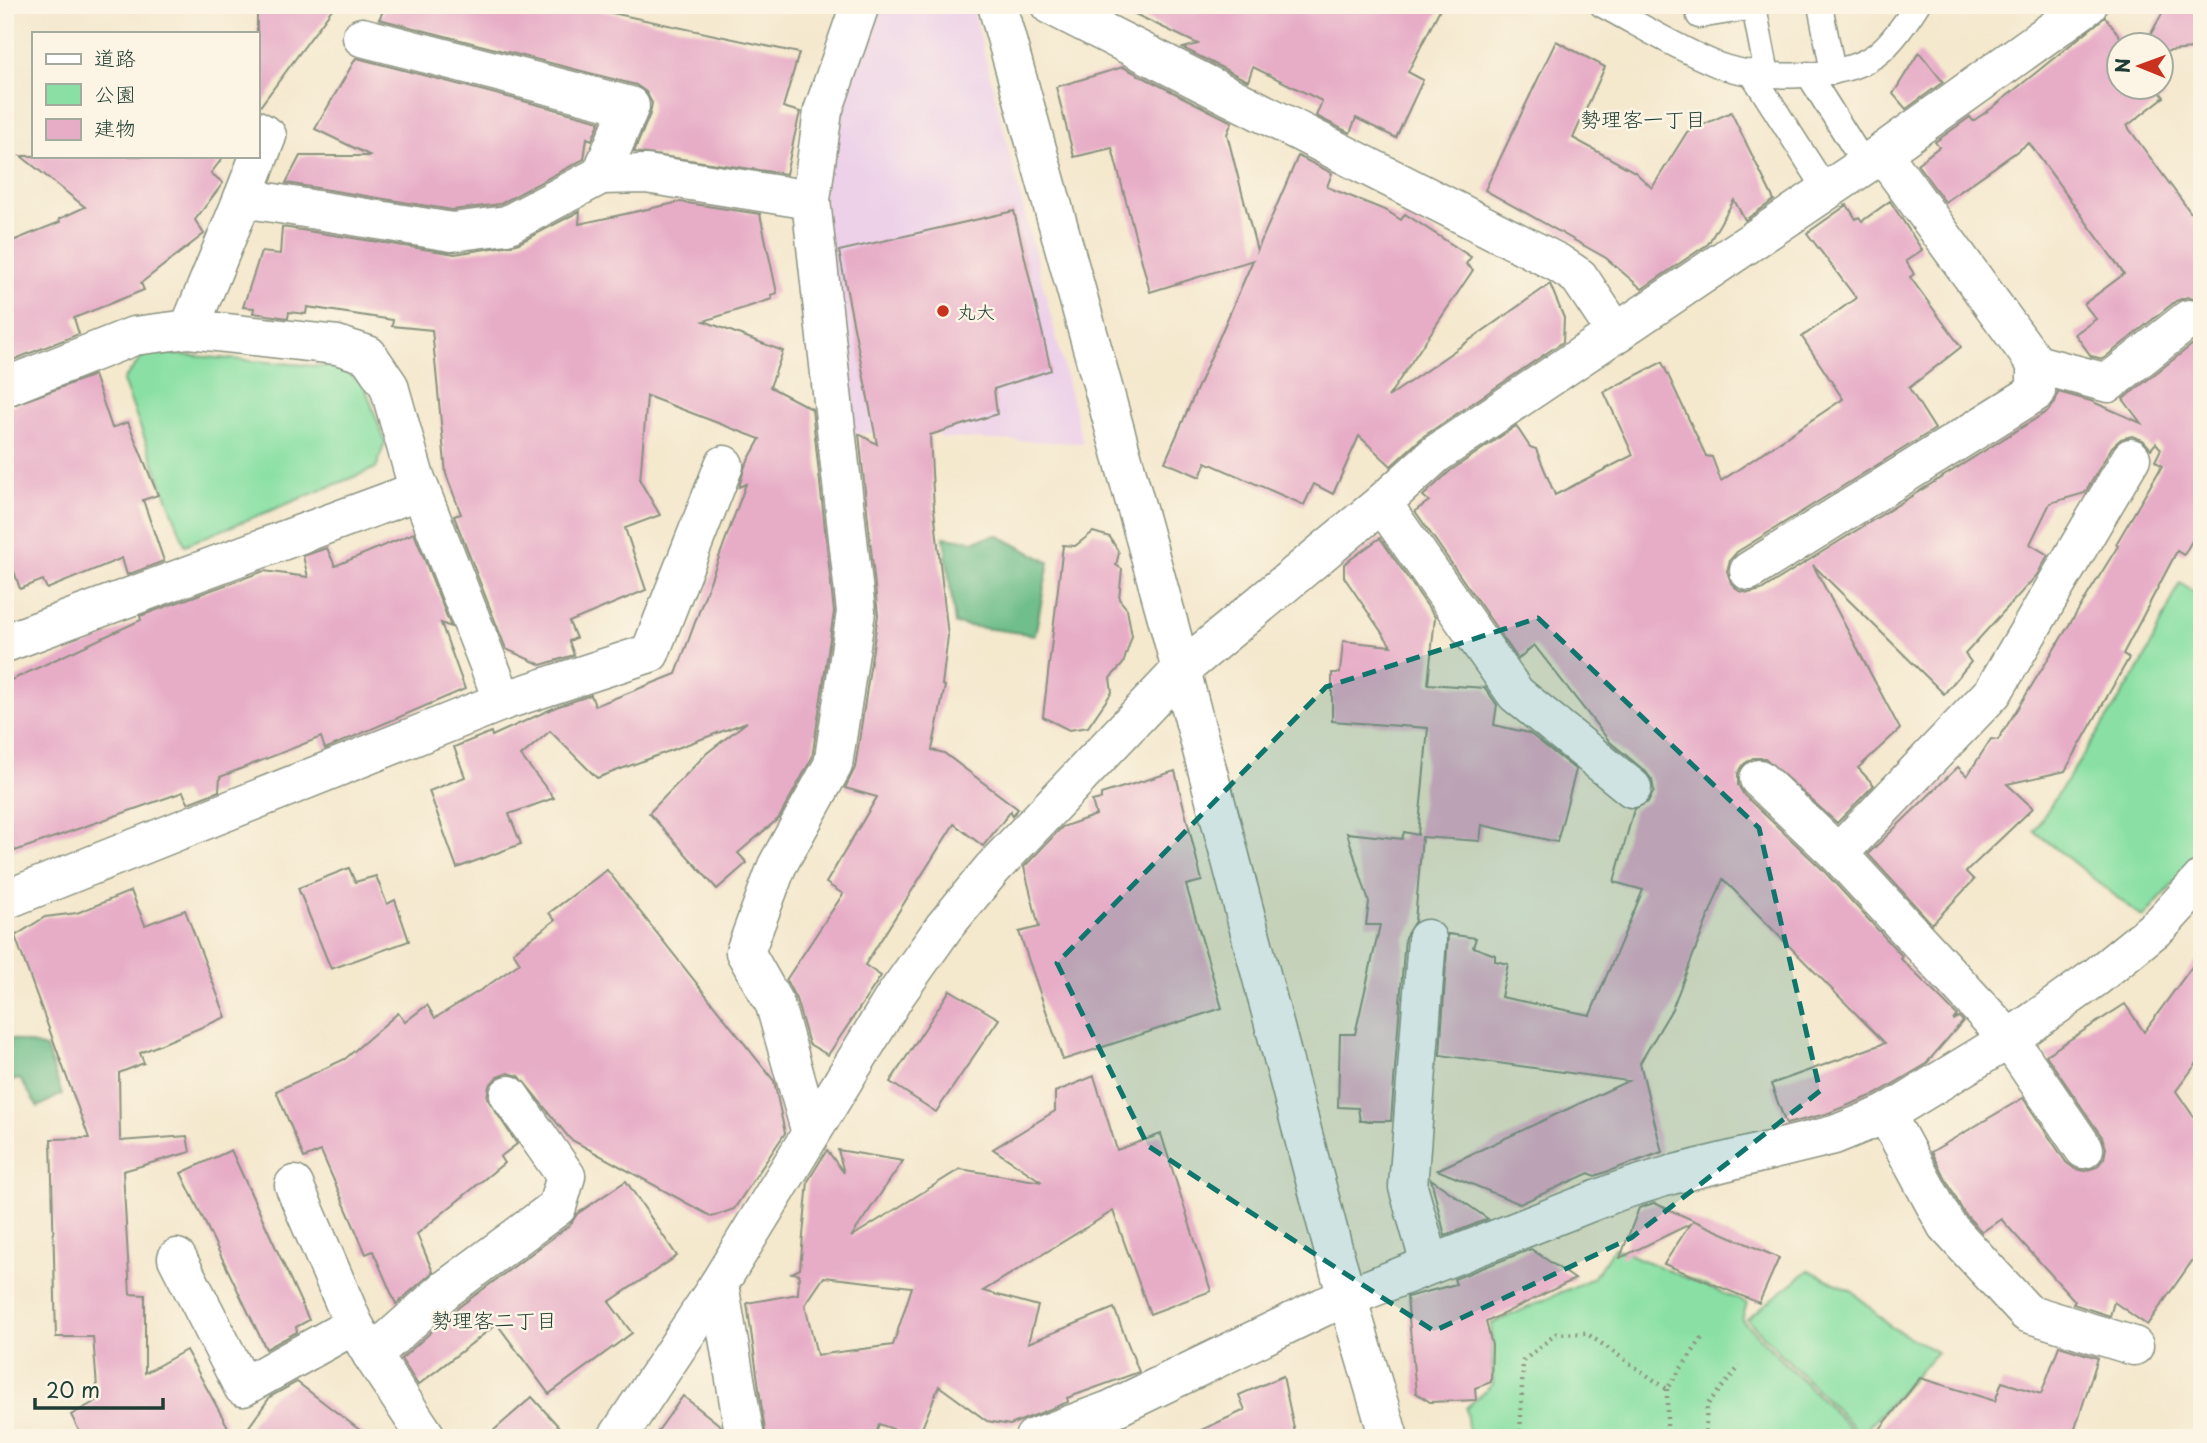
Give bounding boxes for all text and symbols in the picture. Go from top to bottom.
legend [32,32,259,158]
north arrow [2106,32,2176,102]
text: 道路 [94,41,136,73]
text: N [2108,58,2136,73]
text: 公園 [94,77,136,109]
district label: 勢理客一丁目 [1580,102,1706,134]
text: 建物 [94,111,136,143]
place label: 丸大 [957,297,995,325]
marker: 丸大 [935,303,951,319]
district label: 勢理客二丁目 [431,1303,557,1335]
scale bar [35,1366,163,1410]
text: 20 m [46,1373,100,1405]

